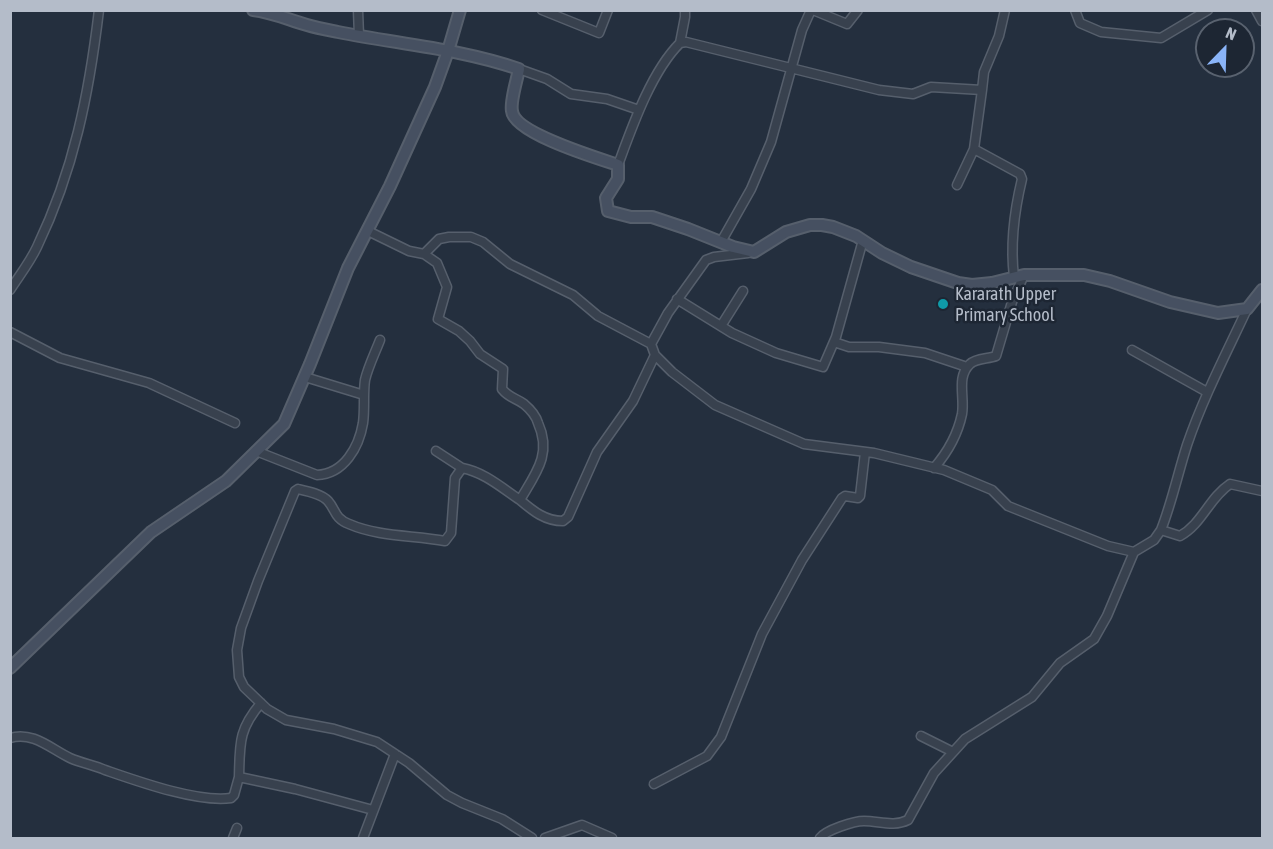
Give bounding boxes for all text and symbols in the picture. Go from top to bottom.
north arrow [1195,18,1255,78]
text: N [1223,23,1239,43]
place label: Kararath Upper Primary School [955,283,1056,326]
marker: Kararath Upper Primary School [936,297,950,311]

